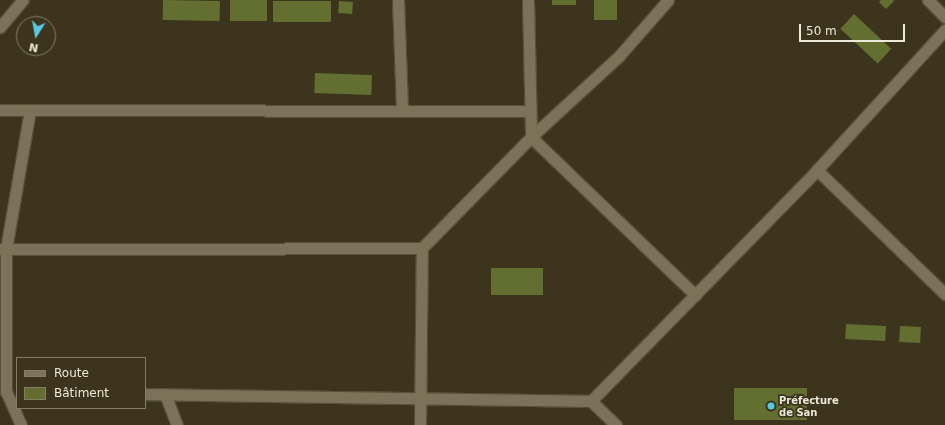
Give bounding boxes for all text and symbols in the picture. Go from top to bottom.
north arrow [16,16,56,56]
scale bar [801,16,907,42]
text: 50 m [806,24,837,38]
text: N [28,40,40,55]
legend [16,357,146,409]
text: Route [54,366,89,380]
text: Bâtiment [54,386,109,400]
place label: Préfecture de San [779,394,839,418]
marker: Préfecture de San [766,401,776,411]

